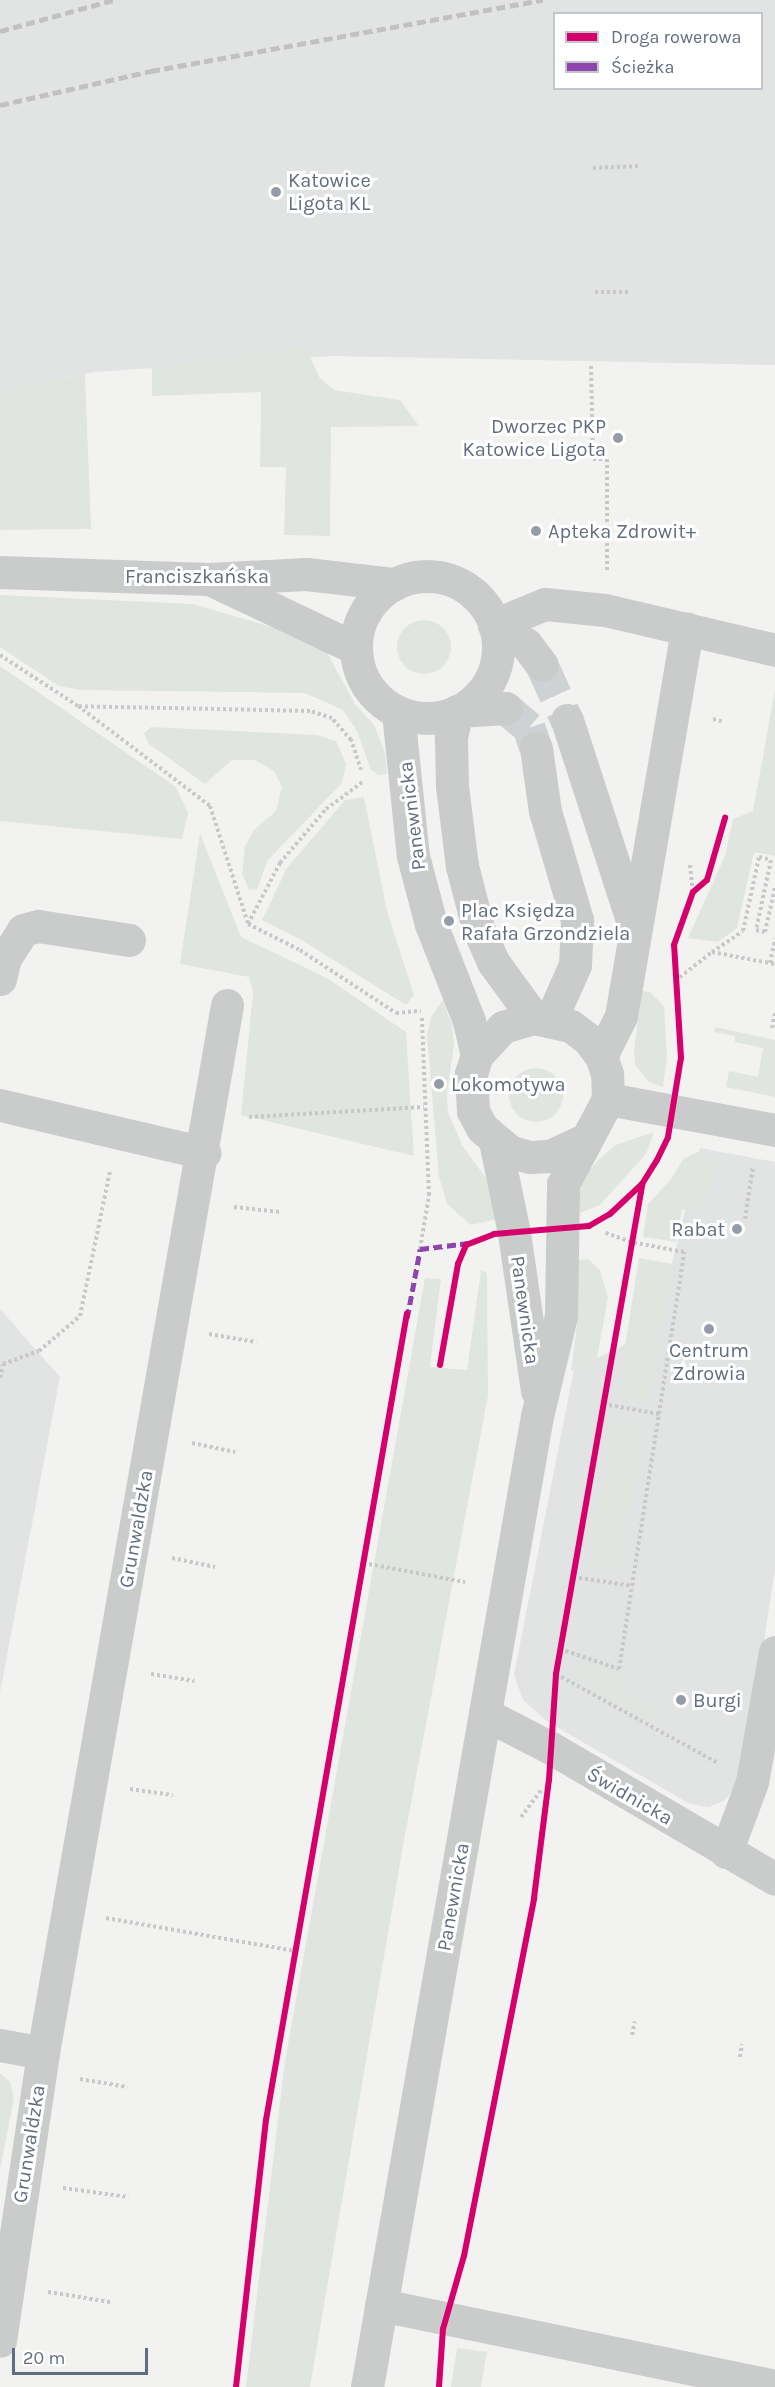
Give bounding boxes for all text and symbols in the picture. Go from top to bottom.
legend [553,12,763,90]
text: Droga rowerowa [611,26,742,48]
text: Ścieżka [611,56,674,78]
place label: Katowice Ligota KL [288,168,371,215]
marker: Katowice Ligota KL [269,185,283,199]
place label: Dworzec PKP Katowice Ligota [463,414,606,461]
marker: Dworzec PKP Katowice Ligota [611,431,625,445]
place label: Apteka Zdrowit+ [548,519,696,543]
marker: Apteka Zdrowit+ [529,524,543,538]
street label: Franciszkańska [125,564,269,588]
street label: Panewnicka [393,760,431,872]
place label: Plac Księdza Rafała Grzondziela [461,898,630,945]
marker: Plac Księdza Rafała Grzondziela [442,914,456,928]
place label: Lokomotywa [451,1072,565,1096]
marker: Lokomotywa [432,1077,446,1091]
place label: Rabat [671,1217,725,1241]
marker: Rabat [730,1222,744,1236]
street label: Panewnicka [505,1254,545,1366]
marker: Centrum Zdrowia [702,1322,716,1336]
place label: Centrum Zdrowia [669,1338,749,1385]
street label: Grunwaldzka [114,1468,158,1590]
place label: Burgi [693,1688,742,1712]
marker: Burgi [674,1693,688,1707]
street label: Świdnicka [583,1762,677,1830]
street label: Panewnicka [432,1841,474,1953]
street label: Grunwaldzka [8,2083,50,2205]
scale bar [15,2336,152,2374]
text: 20 m [23,2347,65,2369]

